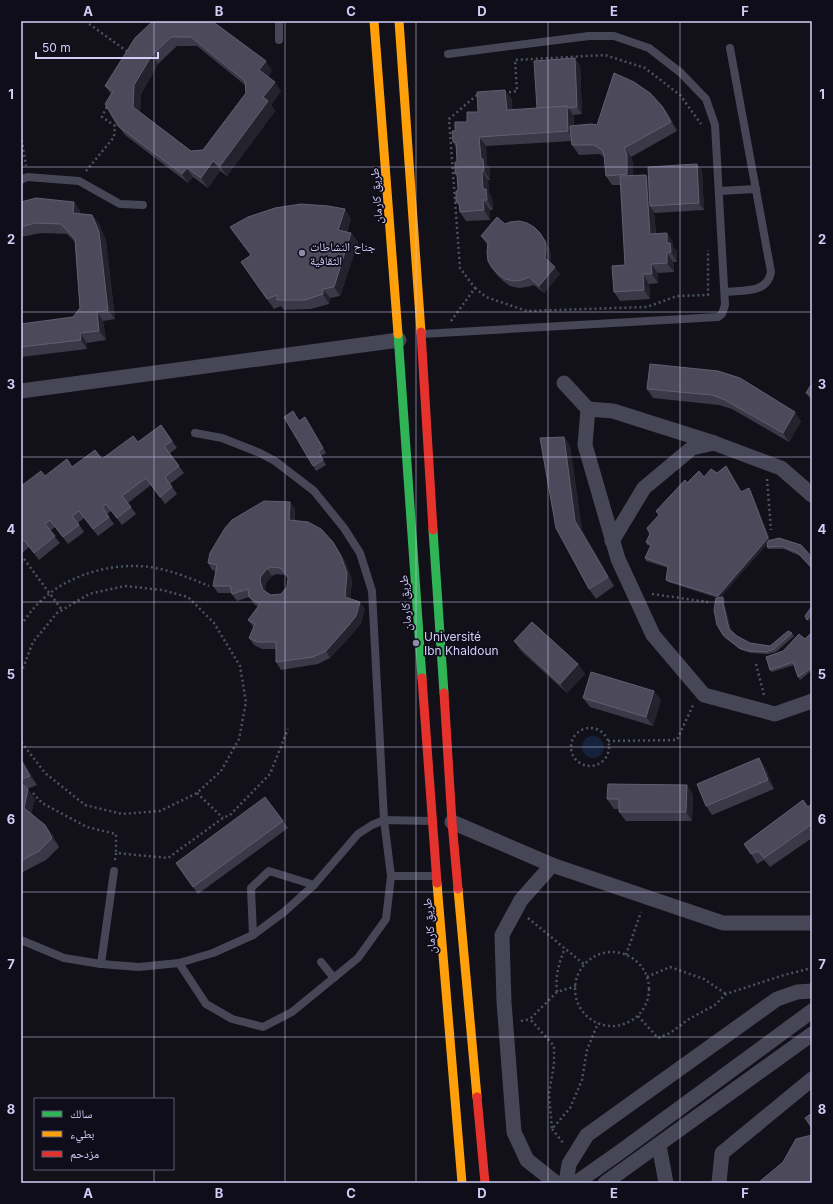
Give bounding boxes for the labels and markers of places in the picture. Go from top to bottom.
place label: جناح النشاطات الثقافية [310,239,376,268]
marker: جناح النشاطات الثقافية [297,248,307,258]
place label: Université Ibn Khaldoun [424,629,499,658]
marker: Université Ibn Khaldoun [411,638,421,648]

